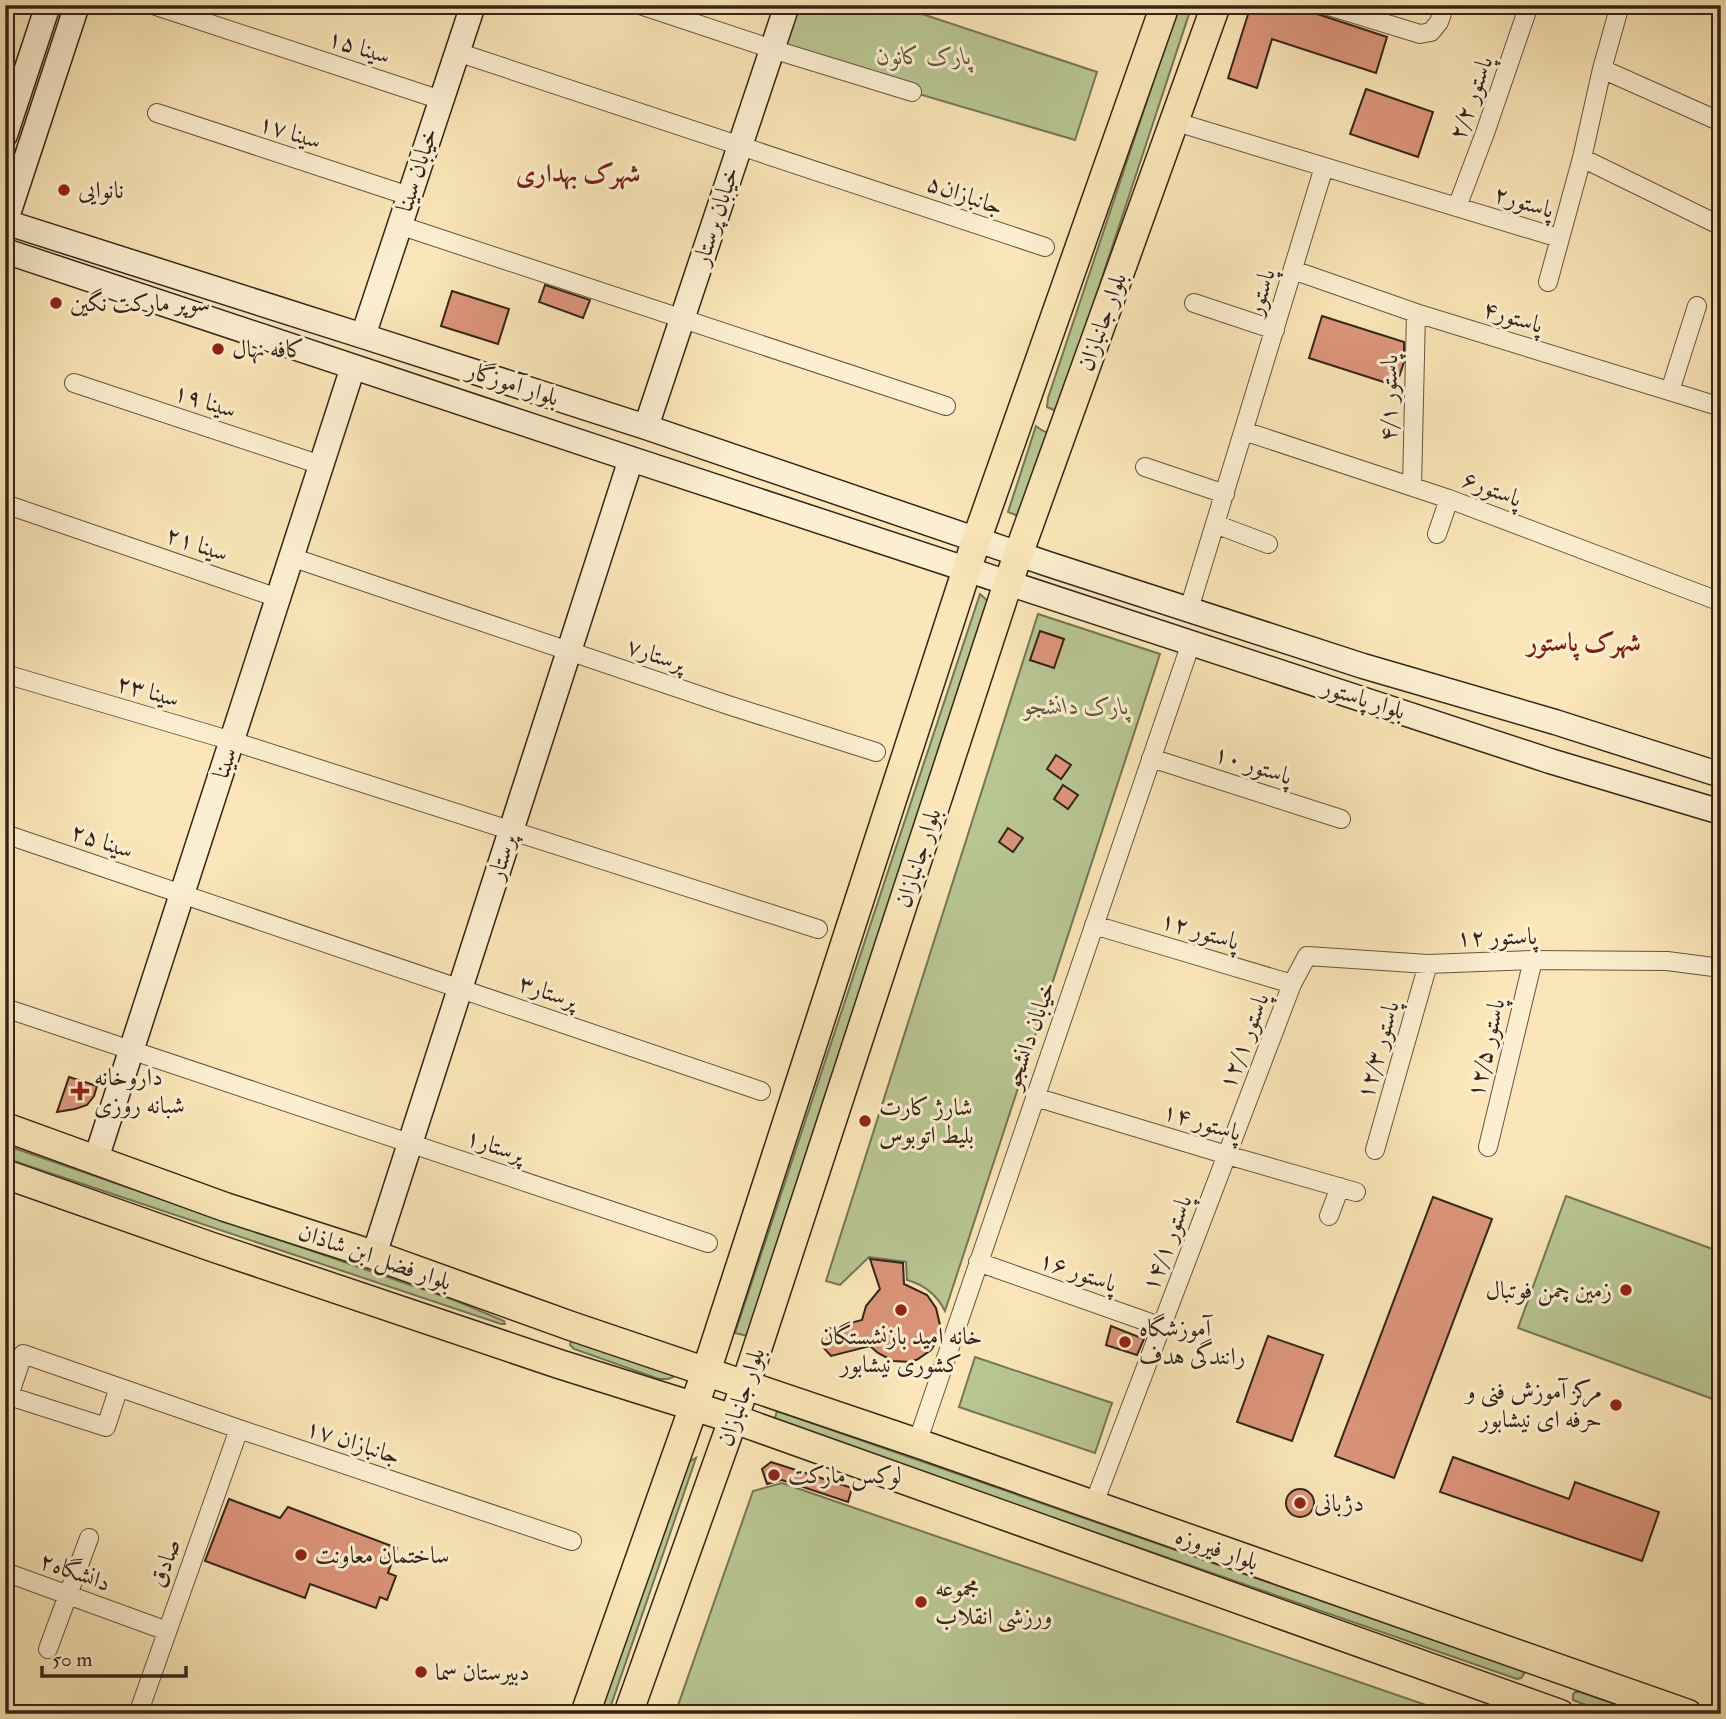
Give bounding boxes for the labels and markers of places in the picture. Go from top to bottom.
place label: نانوایی [78,175,124,206]
marker: نانوایی [56,182,72,198]
place label: سوپر مارکت نگین [70,288,210,319]
marker: سوپر مارکت نگین [48,295,64,311]
place label: کافه نهال [232,334,305,365]
marker: کافه نهال [210,341,226,357]
place label: داروخانه شبانه روزی [94,1062,185,1121]
marker: داروخانه شبانه روزی [72,1083,88,1099]
place label: شارژ کارت بلیط اتوبوس [879,1092,974,1151]
marker: شارژ کارت بلیط اتوبوس [857,1113,873,1129]
place label: زمین چمن فوتبال [1485,1275,1612,1306]
marker: زمین چمن فوتبال [1618,1282,1634,1298]
marker: خانه امید بازنشستگان کشوری نیشابور [893,1302,909,1318]
place label: آموزشگاه رانندگی هدف [1139,1313,1245,1372]
place label: خانه امید بازنشستگان کشوری نیشابور [820,1321,982,1380]
marker: آموزشگاه رانندگی هدف [1117,1334,1133,1350]
place label: مرکز آموزش فنی و حرفه ای نیشابور [1463,1376,1602,1435]
marker: مرکز آموزش فنی و حرفه ای نیشابور [1608,1397,1624,1413]
place label: لوکس مارکت [788,1460,902,1491]
marker: لوکس مارکت [766,1467,782,1483]
place label: دژبانی [1314,1488,1364,1519]
marker: دژبانی [1292,1495,1308,1511]
place label: ساختمان معاونت [315,1540,449,1571]
marker: ساختمان معاونت [293,1547,309,1563]
place label: مجموعه ورزشی انقلاب [935,1573,1052,1633]
marker: مجموعه ورزشی انقلاب [913,1594,929,1610]
place label: دبیرستان سما [435,1657,530,1688]
marker: دبیرستان سما [413,1664,429,1680]

